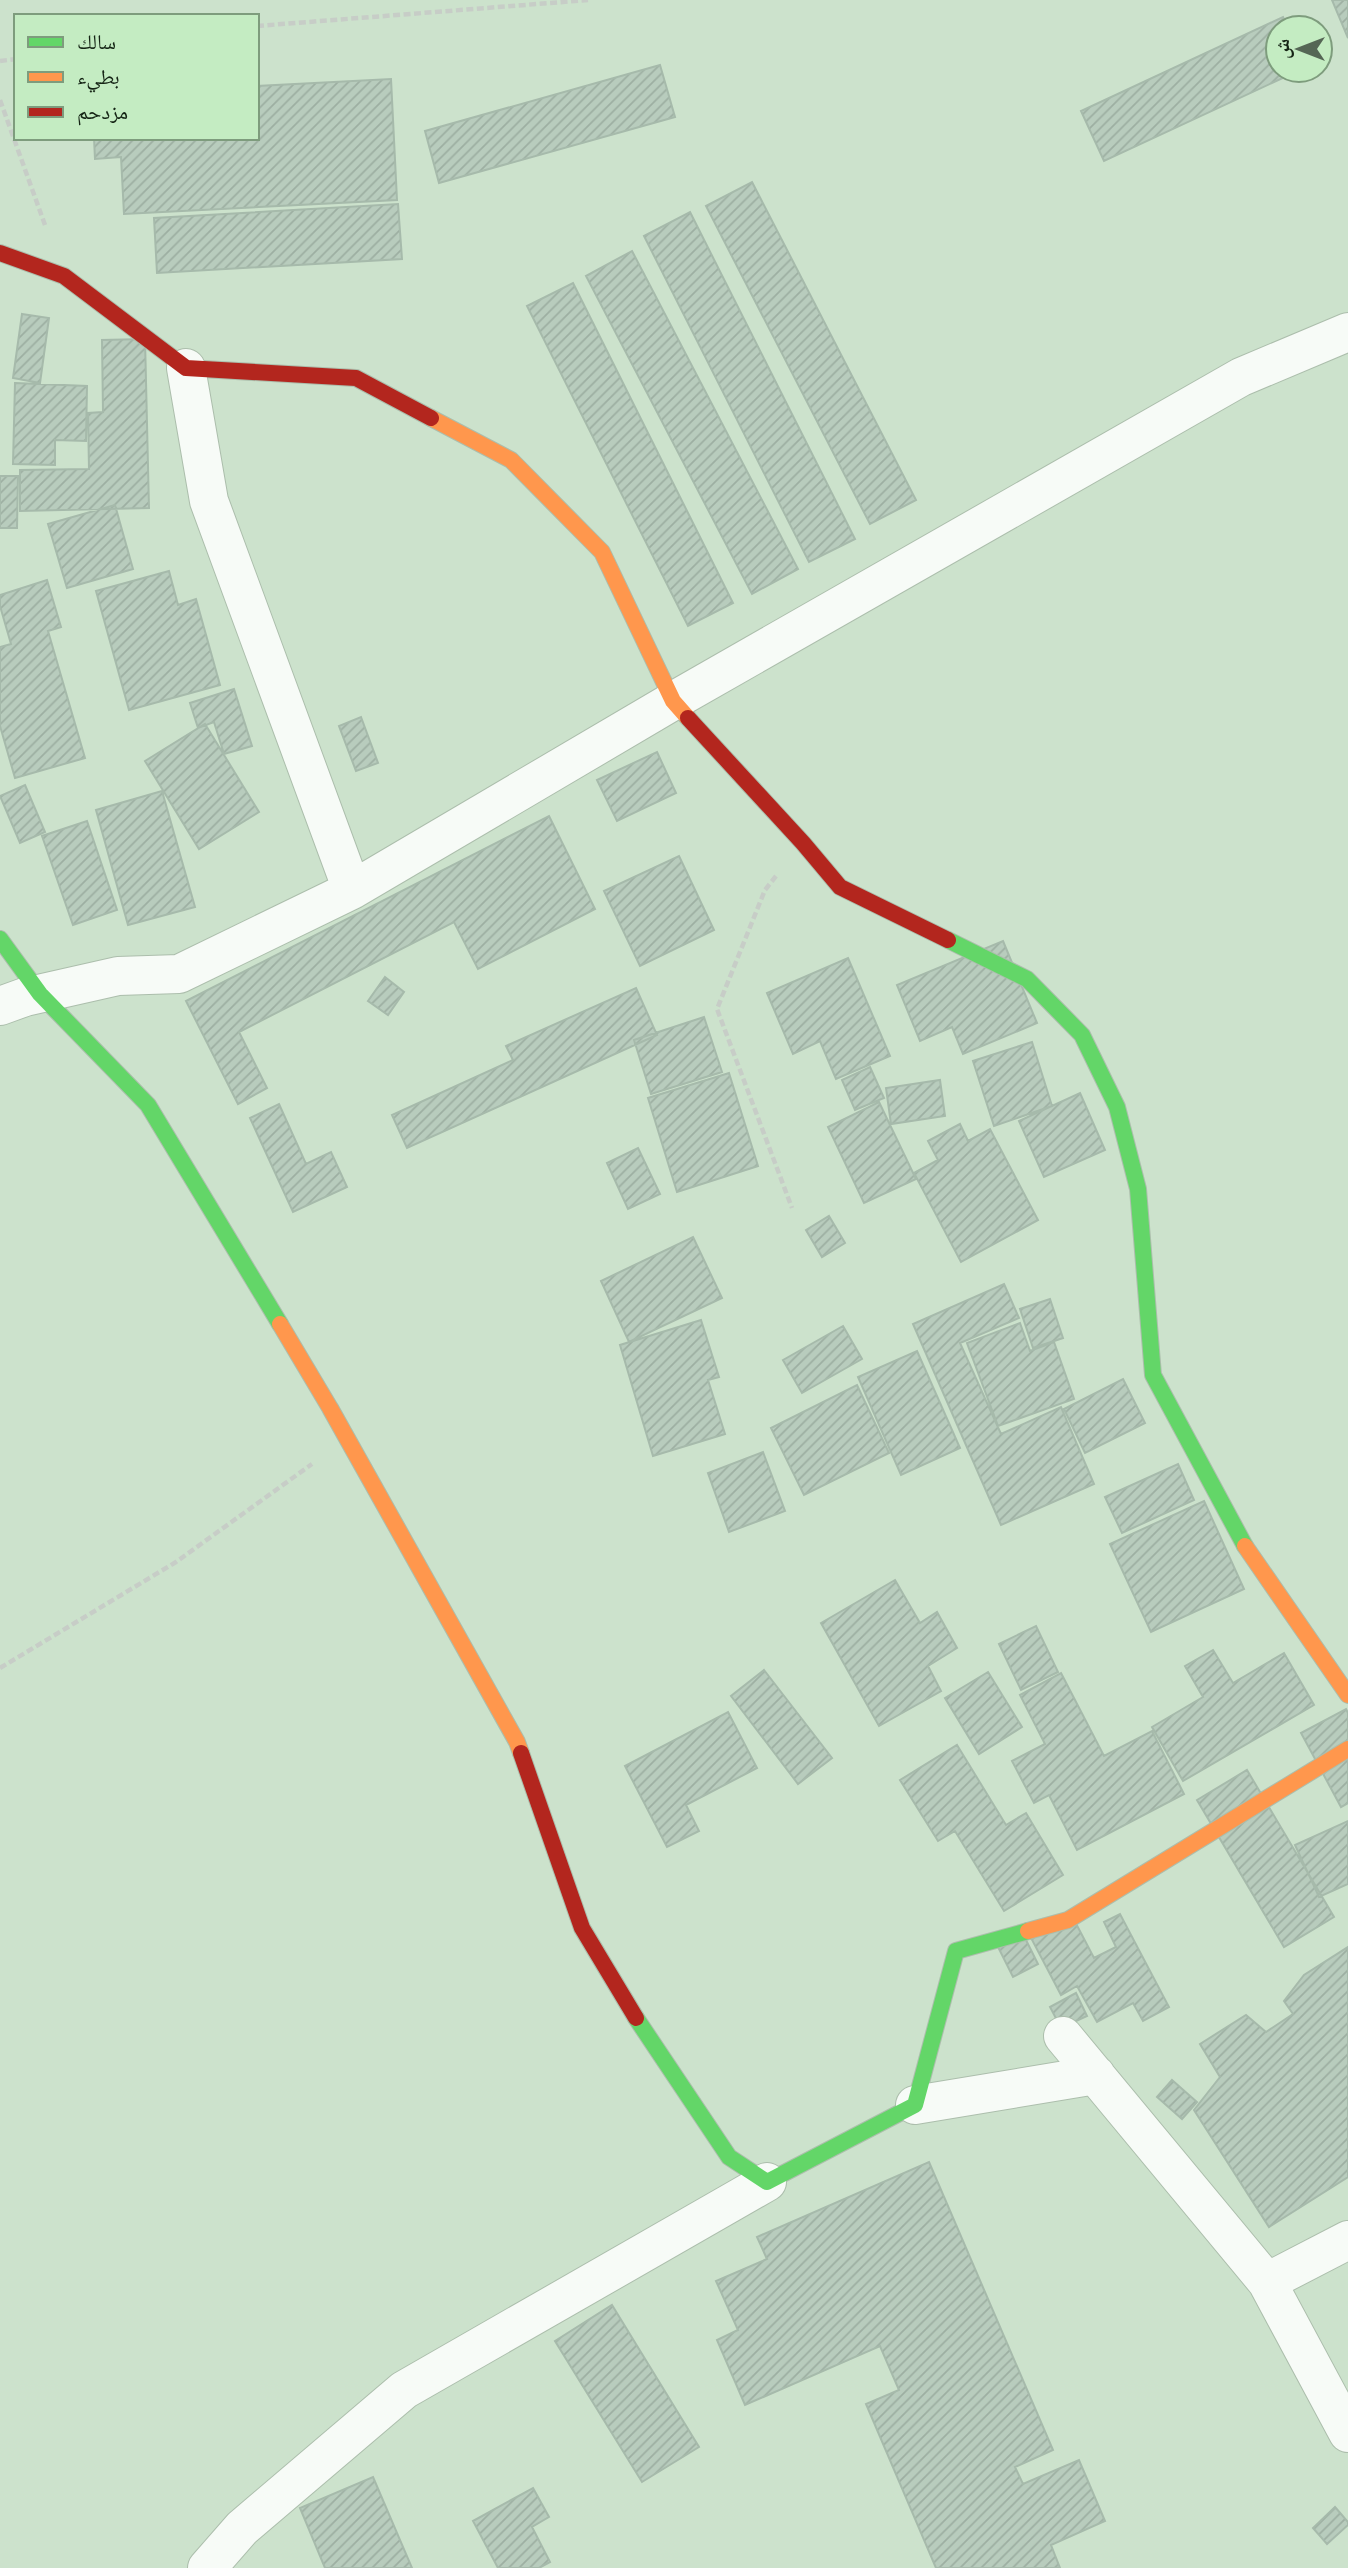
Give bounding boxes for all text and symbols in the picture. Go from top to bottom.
legend [14,14,259,140]
north arrow [1264,14,1334,84]
text: سالك [77,29,116,54]
text: ش [1271,39,1294,59]
text: بطيء [77,64,120,93]
text: مزدحم [77,99,128,126]

